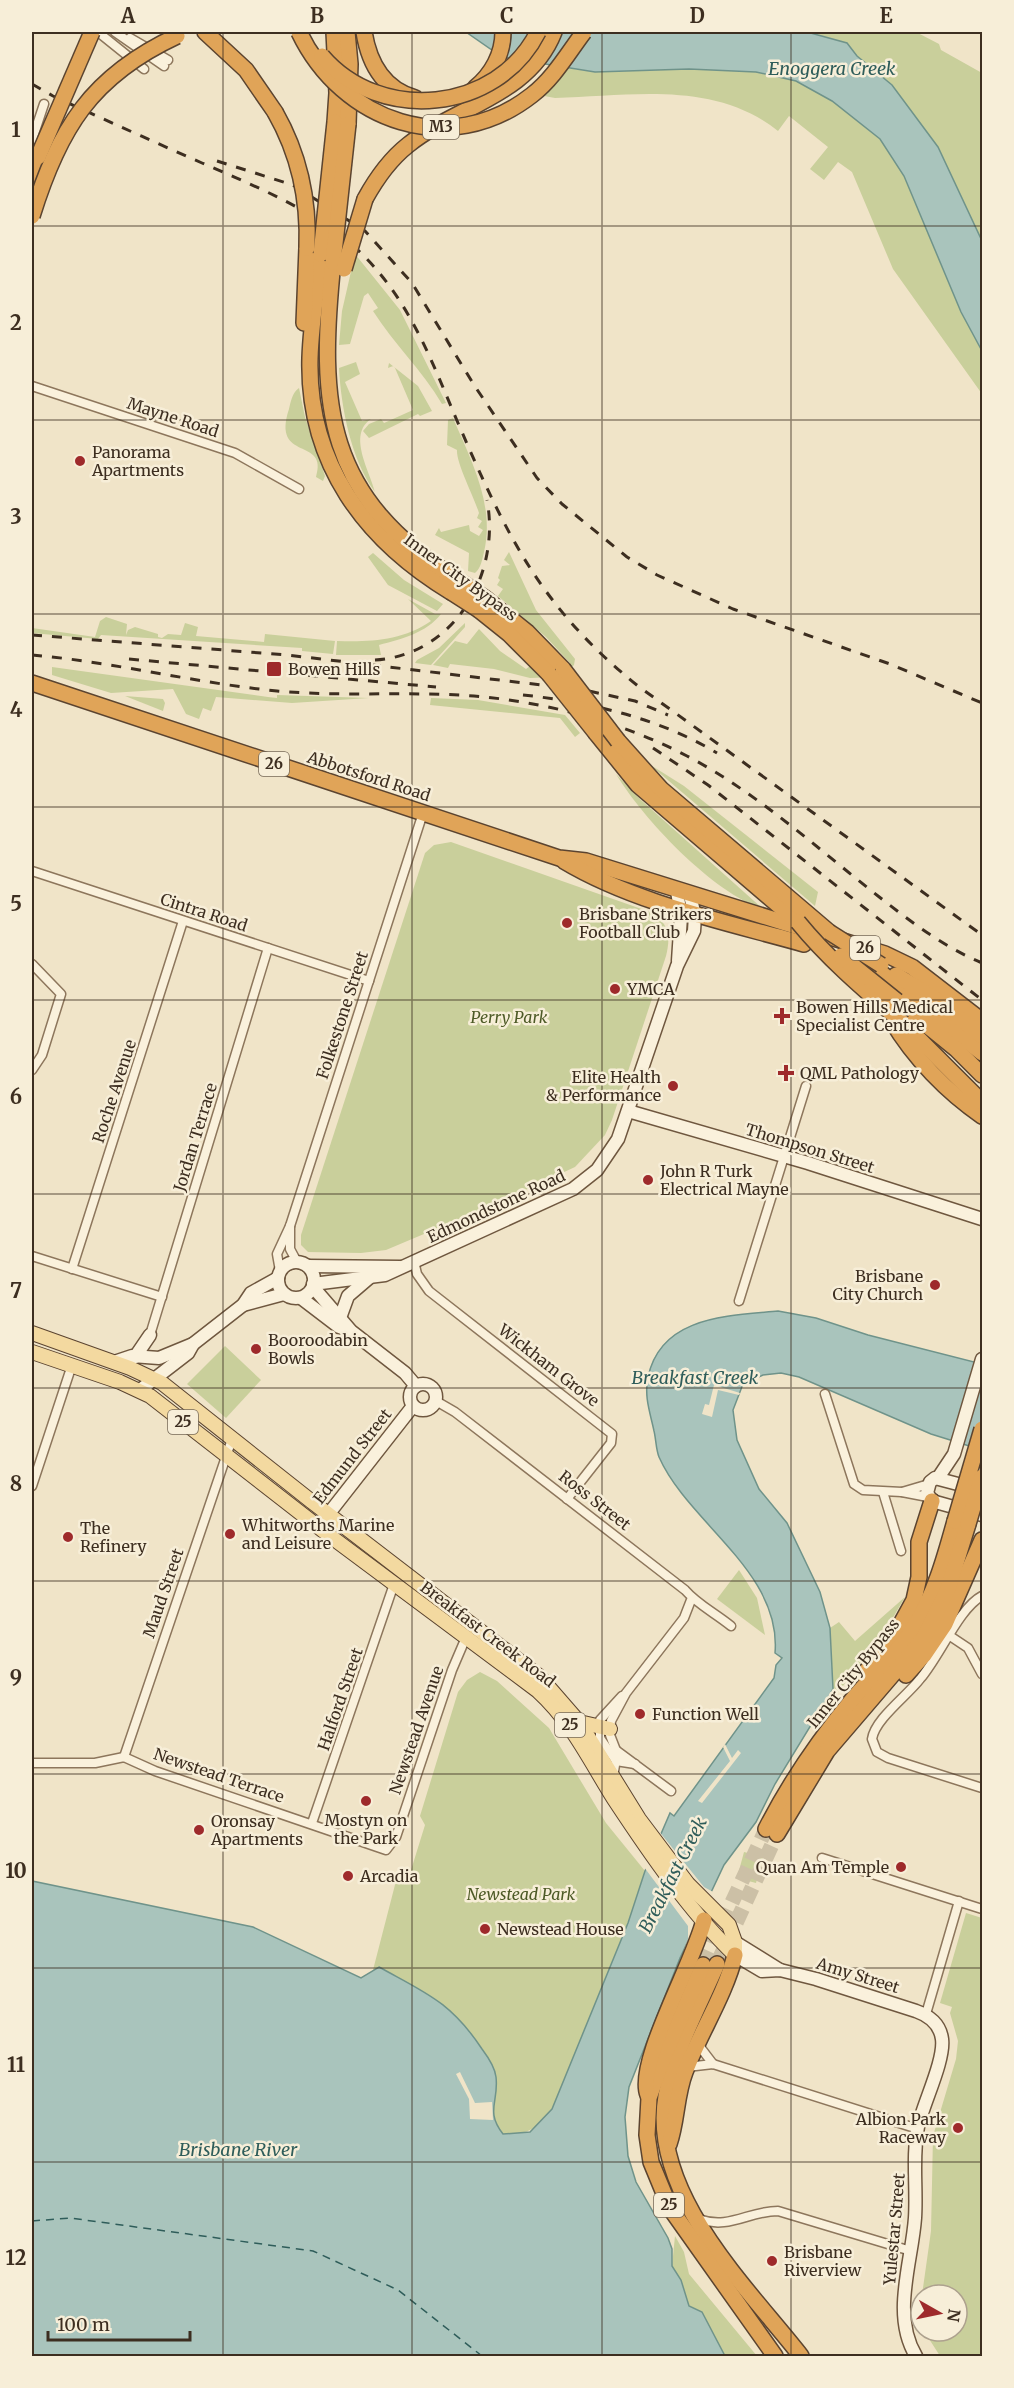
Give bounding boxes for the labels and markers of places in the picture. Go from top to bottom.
place label: Panorama Apartments [91,442,184,480]
marker: Panorama Apartments [73,454,87,468]
place label: Bowen Hills [288,659,380,679]
marker: Bowen Hills [265,660,283,678]
place label: Brisbane Strikers Football Club [579,904,712,942]
marker: Brisbane Strikers Football Club [560,916,574,930]
place label: YMCA [626,979,675,999]
marker: YMCA [608,982,622,996]
place label: Bowen Hills Medical Specialist Centre [796,997,953,1035]
marker: Bowen Hills Medical Specialist Centre [773,1007,791,1025]
place label: QML Pathology [800,1063,920,1083]
marker: QML Pathology [777,1064,795,1082]
place label: Elite Health & Performance [546,1067,661,1105]
marker: Elite Health & Performance [666,1079,680,1093]
place label: John R Turk Electrical Mayne [659,1161,789,1199]
marker: John R Turk Electrical Mayne [641,1173,655,1187]
place label: Brisbane City Church [833,1266,923,1304]
marker: Brisbane City Church [928,1278,942,1292]
place label: Booroodabin Bowls [268,1330,368,1368]
marker: Booroodabin Bowls [249,1342,263,1356]
place label: Whitworths Marine and Leisure [241,1515,394,1553]
place label: The Refinery [80,1518,147,1556]
marker: Whitworths Marine and Leisure [223,1527,237,1541]
marker: The Refinery [61,1530,75,1544]
place label: Function Well [652,1704,759,1724]
marker: Function Well [633,1707,647,1721]
marker: Mostyn on the Park [359,1794,373,1808]
place label: Mostyn on the Park [325,1810,408,1848]
place label: Oronsay Apartments [210,1811,303,1849]
marker: Oronsay Apartments [192,1823,206,1837]
place label: Quan Am Temple [756,1857,889,1877]
marker: Quan Am Temple [894,1860,908,1874]
place label: Arcadia [359,1866,419,1886]
marker: Arcadia [341,1869,355,1883]
place label: Newstead House [497,1919,624,1939]
marker: Newstead House [478,1922,492,1936]
place label: Albion Park Raceway [855,2109,947,2147]
marker: Albion Park Raceway [951,2121,965,2135]
place label: Brisbane Riverview [784,2242,862,2280]
marker: Brisbane Riverview [765,2254,779,2268]

